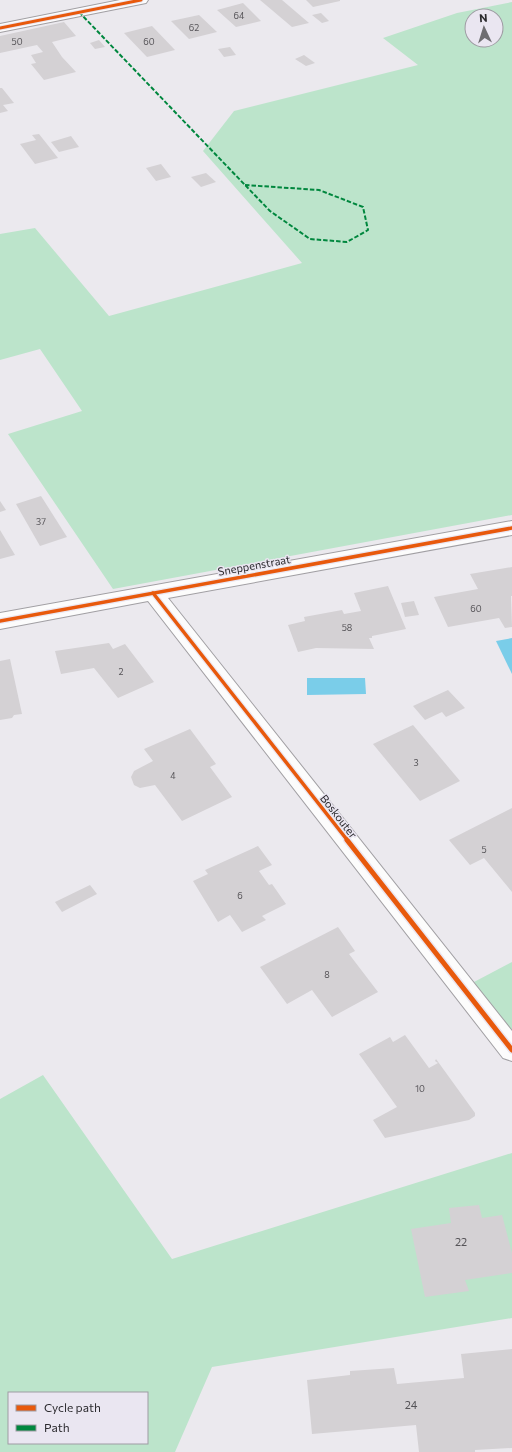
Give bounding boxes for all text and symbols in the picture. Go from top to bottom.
north arrow [464,8,504,48]
house number: 64 [234,10,245,21]
text: N [479,11,488,24]
house number: 62 [189,22,199,33]
house number: 50 [11,36,23,47]
house number: 60 [143,36,155,47]
house number: 37 [36,516,46,527]
street label: Sneppenstraat [217,552,292,578]
house number: 60 [470,603,482,614]
house number: 58 [342,622,352,633]
house number: 2 [119,666,124,677]
house number: 3 [413,757,419,768]
house number: 4 [170,770,176,781]
street label: Boskouter [318,792,360,841]
house number: 5 [481,844,487,855]
house number: 6 [237,890,243,901]
house number: 8 [324,969,330,980]
house number: 10 [415,1083,425,1094]
house number: 22 [455,1235,467,1248]
legend [8,1392,148,1444]
house number: 24 [405,1398,418,1411]
text: Cycle path [44,1400,101,1414]
text: Path [44,1420,70,1434]

